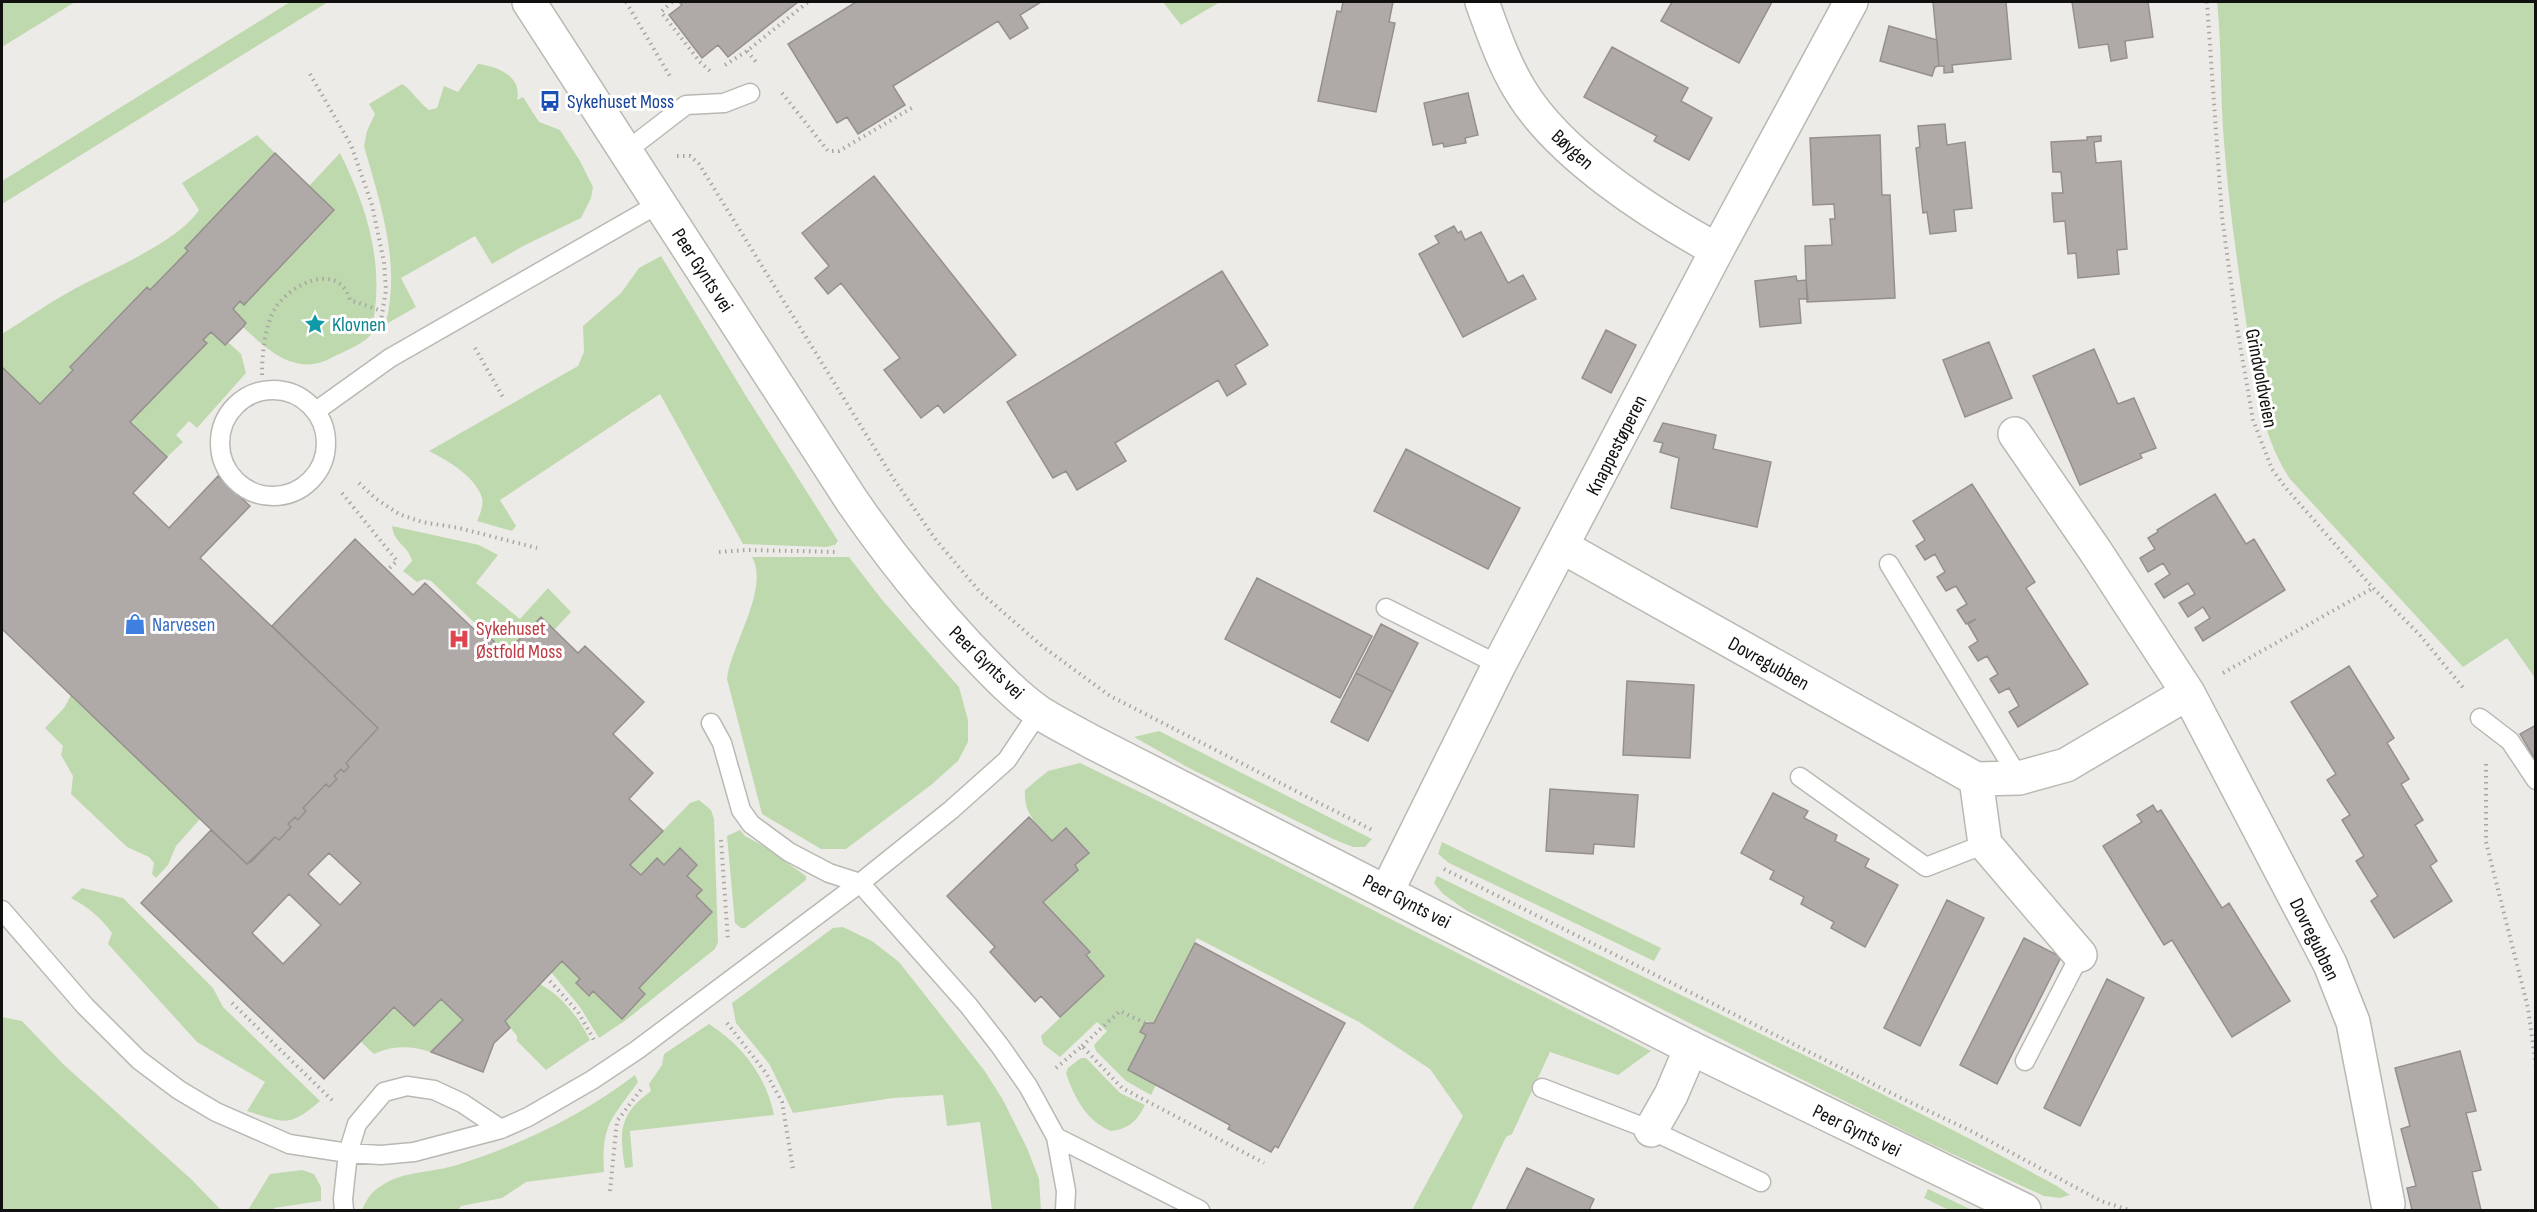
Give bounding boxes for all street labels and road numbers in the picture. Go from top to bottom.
street label: Bøygen [1546,125,1598,175]
street label: Peer Gynts vei [666,224,738,317]
street label: Grindvoldveien [2240,327,2282,430]
street label: Knappestøperen [1581,391,1652,500]
street label: Peer Gynts vei [944,621,1029,704]
street label: Dovregubben [1724,632,1813,696]
street label: Peer Gynts vei [1359,870,1454,934]
street label: Dovregubben [2284,894,2344,985]
street label: Peer Gynts vei [1809,1099,1905,1163]

